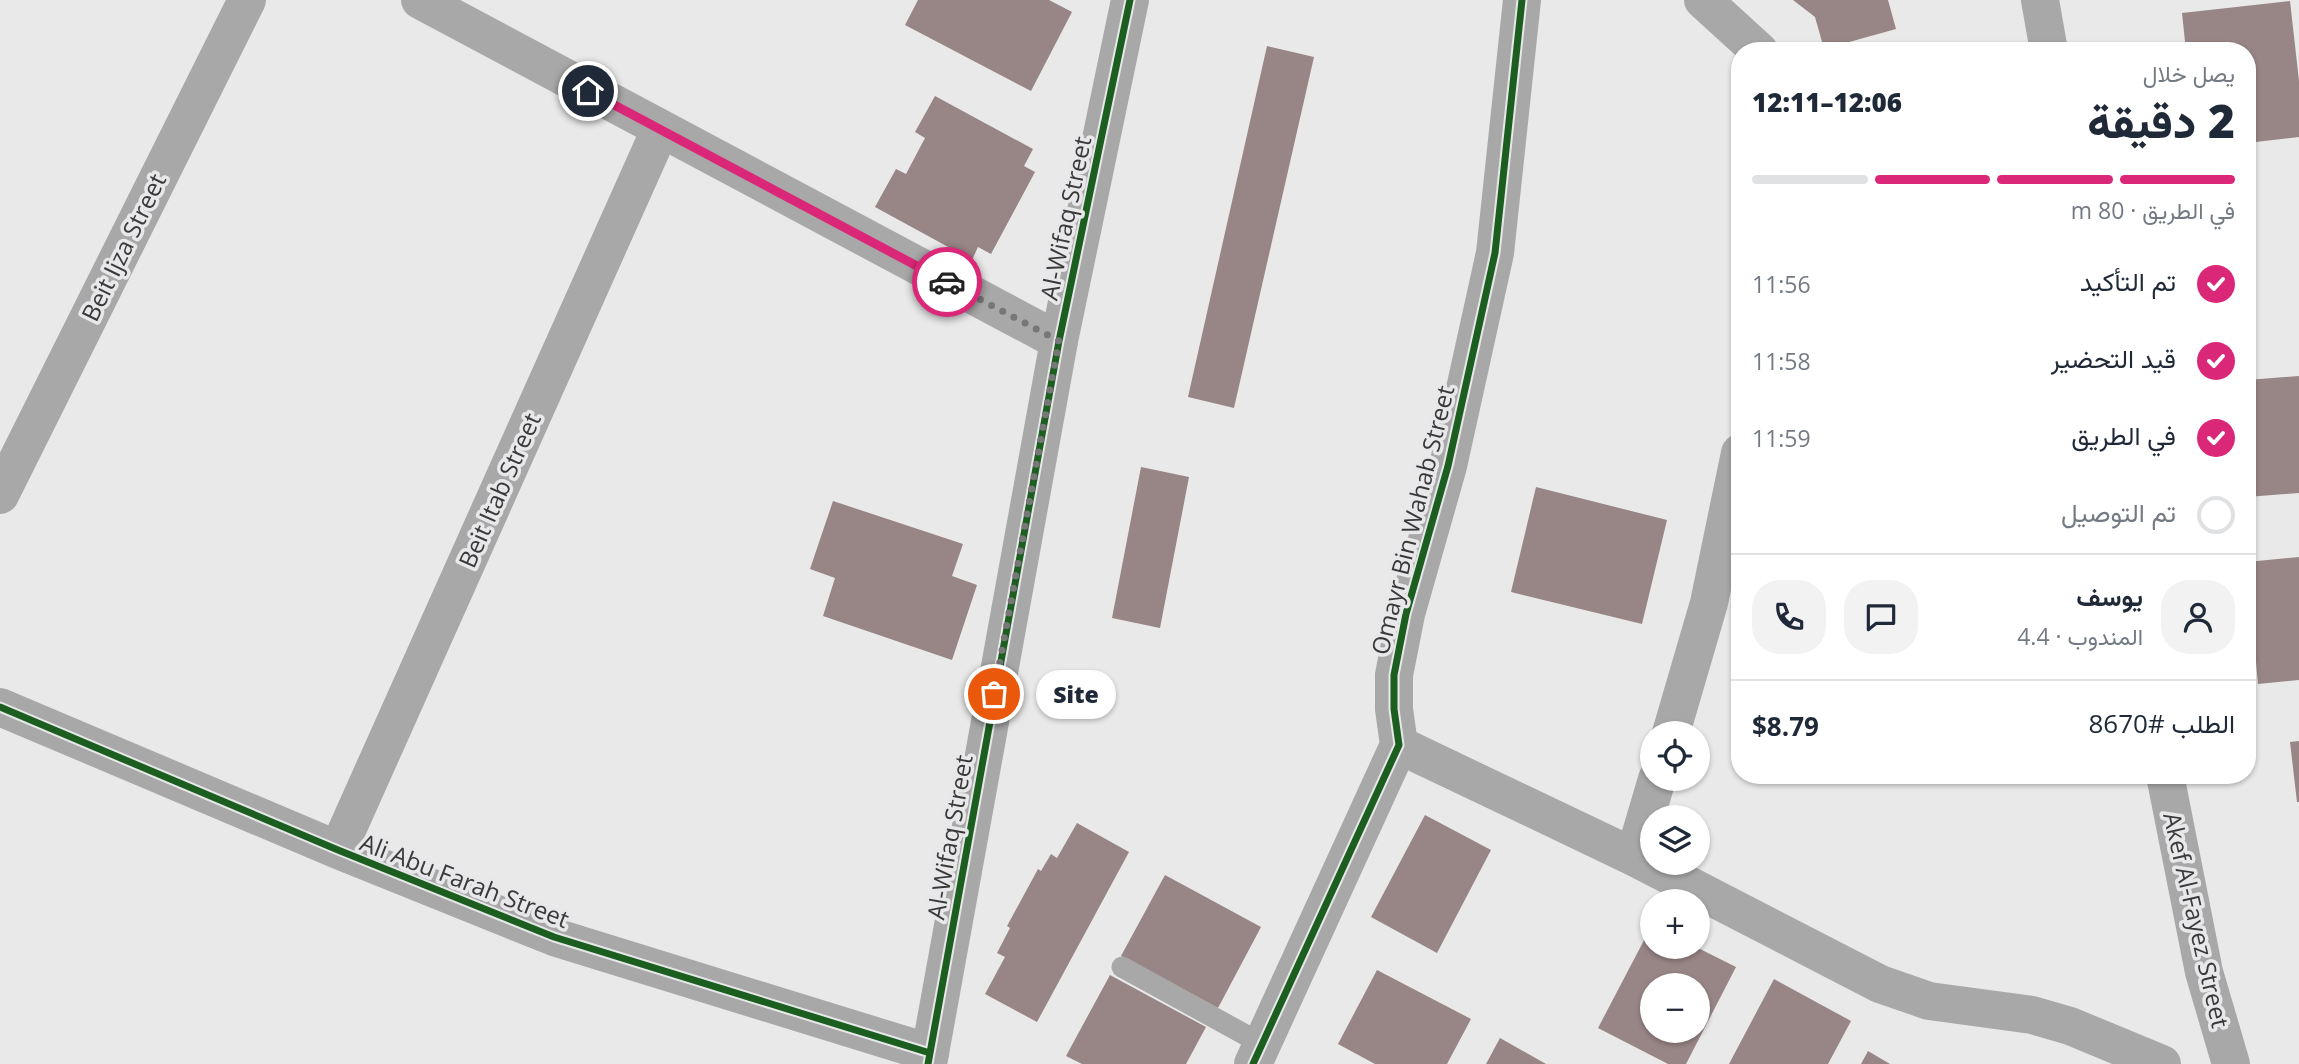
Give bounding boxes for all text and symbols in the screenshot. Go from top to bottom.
text: يصل خلال [2143,57,2235,89]
pin [558,61,618,121]
icon: home [569,72,607,110]
text: 12:06–12:11 [1752,84,1902,120]
text: 2 دقيقة [2087,89,2235,151]
street label: Al-Wifaq Street [1032,133,1098,303]
street label: Beit Ijza Street [73,168,173,326]
text: في الطريق · 80 m [2071,194,2235,226]
courier [912,247,982,317]
icon: car [928,263,966,301]
text: تم التأكيد [2080,263,2176,299]
icon: check [2197,265,2235,303]
text: 11:56 [1752,268,1811,300]
text: قيد التحضير [2051,340,2176,376]
icon: check [2197,342,2235,380]
text: 11:58 [1752,345,1811,377]
street label: Omayr Bin Wahab Street [1363,382,1461,658]
street label: Beit Itab Street [450,407,548,573]
text: في الطريق [2071,417,2176,453]
icon: check [2197,419,2235,457]
text: 11:59 [1752,422,1811,454]
text: تم التوصيل [2061,494,2176,530]
text: يوسف [2076,578,2143,614]
button: phone [1752,580,1826,654]
button: chat [1844,580,1918,654]
button: person [2161,580,2235,654]
text: المندوب · 4.4 [2017,620,2143,652]
pin [964,664,1024,724]
callout: Site [1036,670,1116,718]
icon: bag [975,675,1013,713]
text: Site [1053,678,1099,710]
text: الطلب #8670 [2088,705,2235,741]
text: $8.79 [1752,708,1819,744]
map controls [1640,721,1710,1043]
button: locate [1640,721,1710,791]
street label: Al-Wifaq Street [918,752,980,922]
button: layers [1640,805,1710,875]
street label: Akef Al-Fayez Street [2156,809,2238,1031]
street label: Ali Abu Farah Street [356,825,574,935]
button: + [1640,889,1710,959]
button: − [1640,973,1710,1043]

